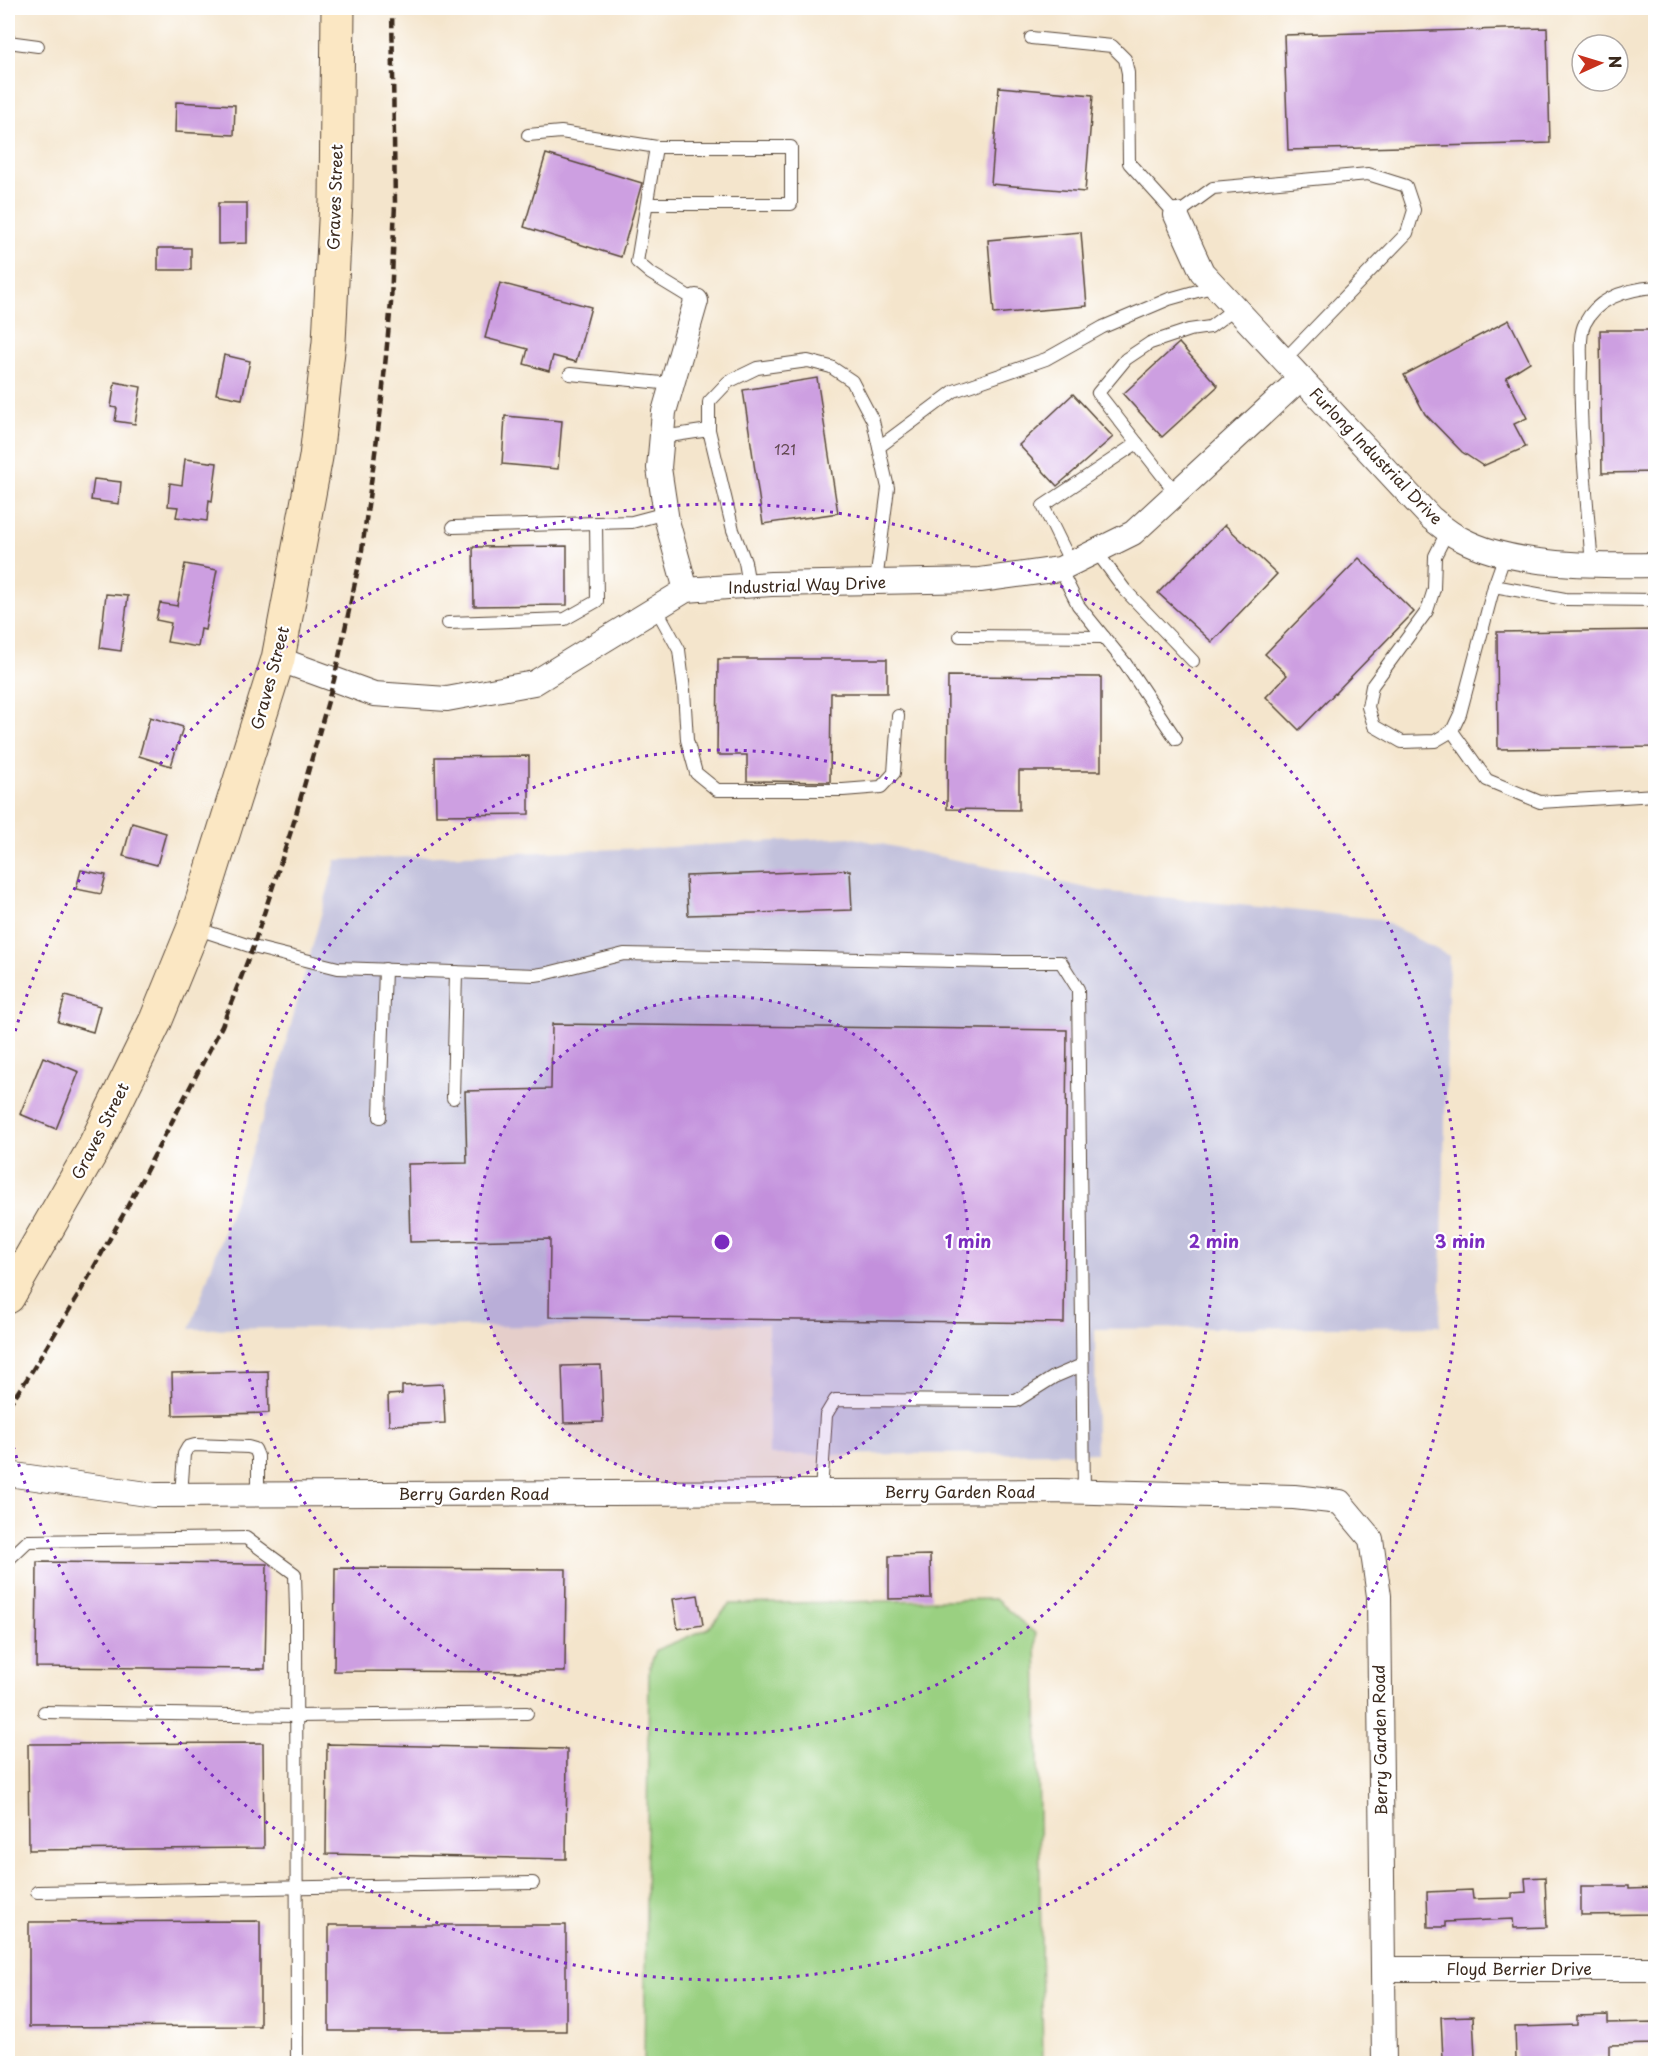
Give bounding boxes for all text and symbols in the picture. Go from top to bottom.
north arrow [1570,33,1630,93]
text: N [1604,55,1628,69]
street label: Graves Street [320,143,348,250]
street label: Furlong Industrial Drive [1305,381,1449,529]
house number: 121 [774,439,796,460]
street label: Industrial Way Drive [728,569,886,599]
street label: Graves Street [244,623,294,732]
street label: Graves Street [64,1077,134,1183]
text: 1 min [945,1227,991,1254]
text: 2 min [1189,1227,1239,1254]
text: 3 min [1435,1227,1485,1254]
centre of rings [712,1232,732,1252]
street label: Berry Garden Road [885,1479,1035,1503]
street label: Berry Garden Road [399,1481,549,1505]
street label: Berry Garden Road [1366,1664,1392,1816]
street label: Floyd Berrier Drive [1446,1956,1592,1980]

